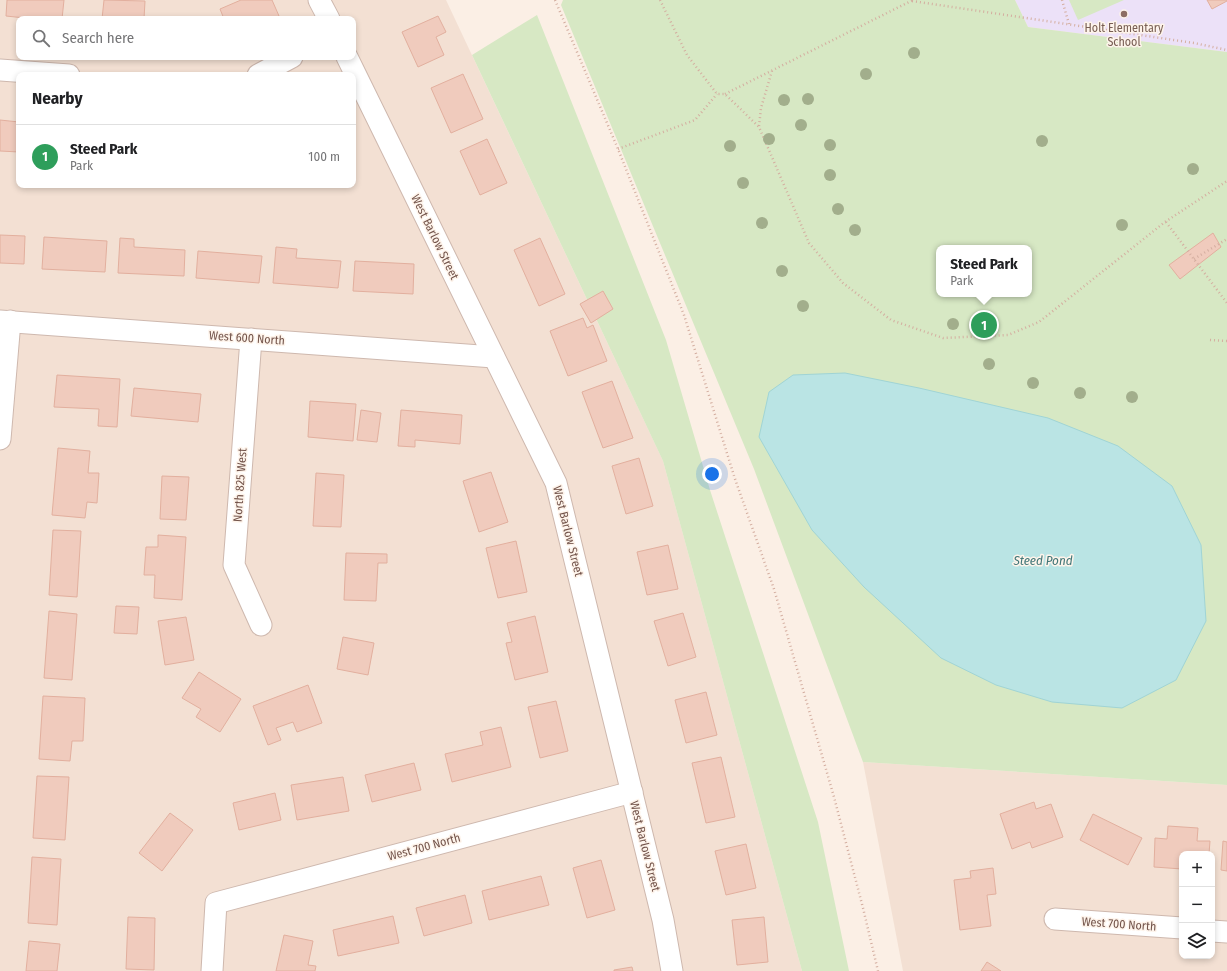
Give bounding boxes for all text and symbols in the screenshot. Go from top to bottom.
marker: Holt Elementary School [1119,9,1129,19]
search box [16,16,356,60]
place label: Holt Elementary School [1085,21,1164,49]
icon: search [30,27,52,49]
text: Search here [62,29,134,47]
text: Nearby [32,88,83,109]
text: Steed Park [70,140,137,158]
text: 1 [42,149,48,164]
text: 100 m [308,149,340,164]
text: Park [70,158,93,173]
street label: West Barlow Street [408,192,462,282]
popup [936,245,1032,297]
text: Steed Park [950,255,1018,273]
text: Park [950,273,973,288]
pin: 1 [971,310,997,340]
street label: West 600 North [209,328,285,348]
street label: North 825 West [230,447,250,523]
your location [702,464,722,484]
street label: West Barlow Street [550,484,586,578]
water label: Steed Pond [1012,553,1073,568]
street label: West Barlow Street [627,799,663,893]
street label: West 700 North [386,831,462,863]
map controls [1179,851,1215,959]
button: + [1179,851,1215,887]
button: − [1179,887,1215,923]
street label: West 700 North [1081,914,1157,934]
button: layers [1179,923,1215,959]

